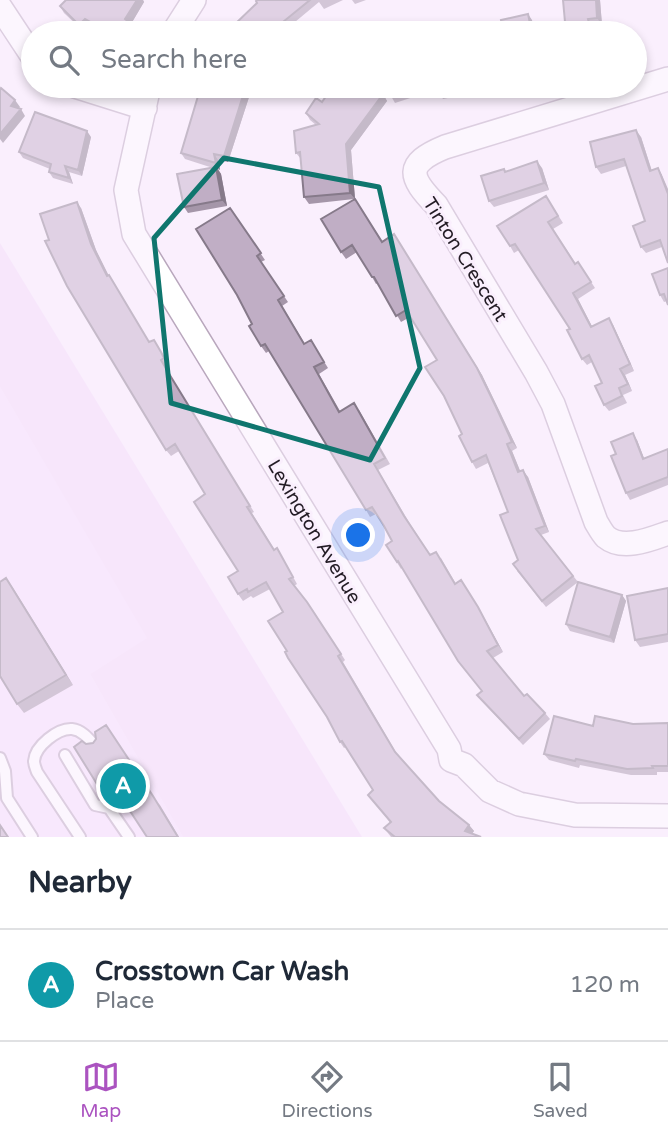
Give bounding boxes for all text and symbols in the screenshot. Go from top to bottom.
search box [21,21,647,98]
icon: search [45,41,83,79]
text: Search here [101,44,247,75]
street label: Tinton Crescent [418,193,512,326]
street label: Lexington Avenue [263,456,366,607]
your location [341,518,375,552]
pin: A [100,760,146,812]
text: Nearby [28,864,132,901]
text: Crosstown Car Wash [95,956,349,987]
text: A [42,971,60,999]
text: 120 m [570,971,640,999]
text: Place [95,987,154,1015]
tab: Map [80,1058,121,1122]
tab: Directions [282,1058,373,1122]
tab: Saved [533,1058,588,1122]

